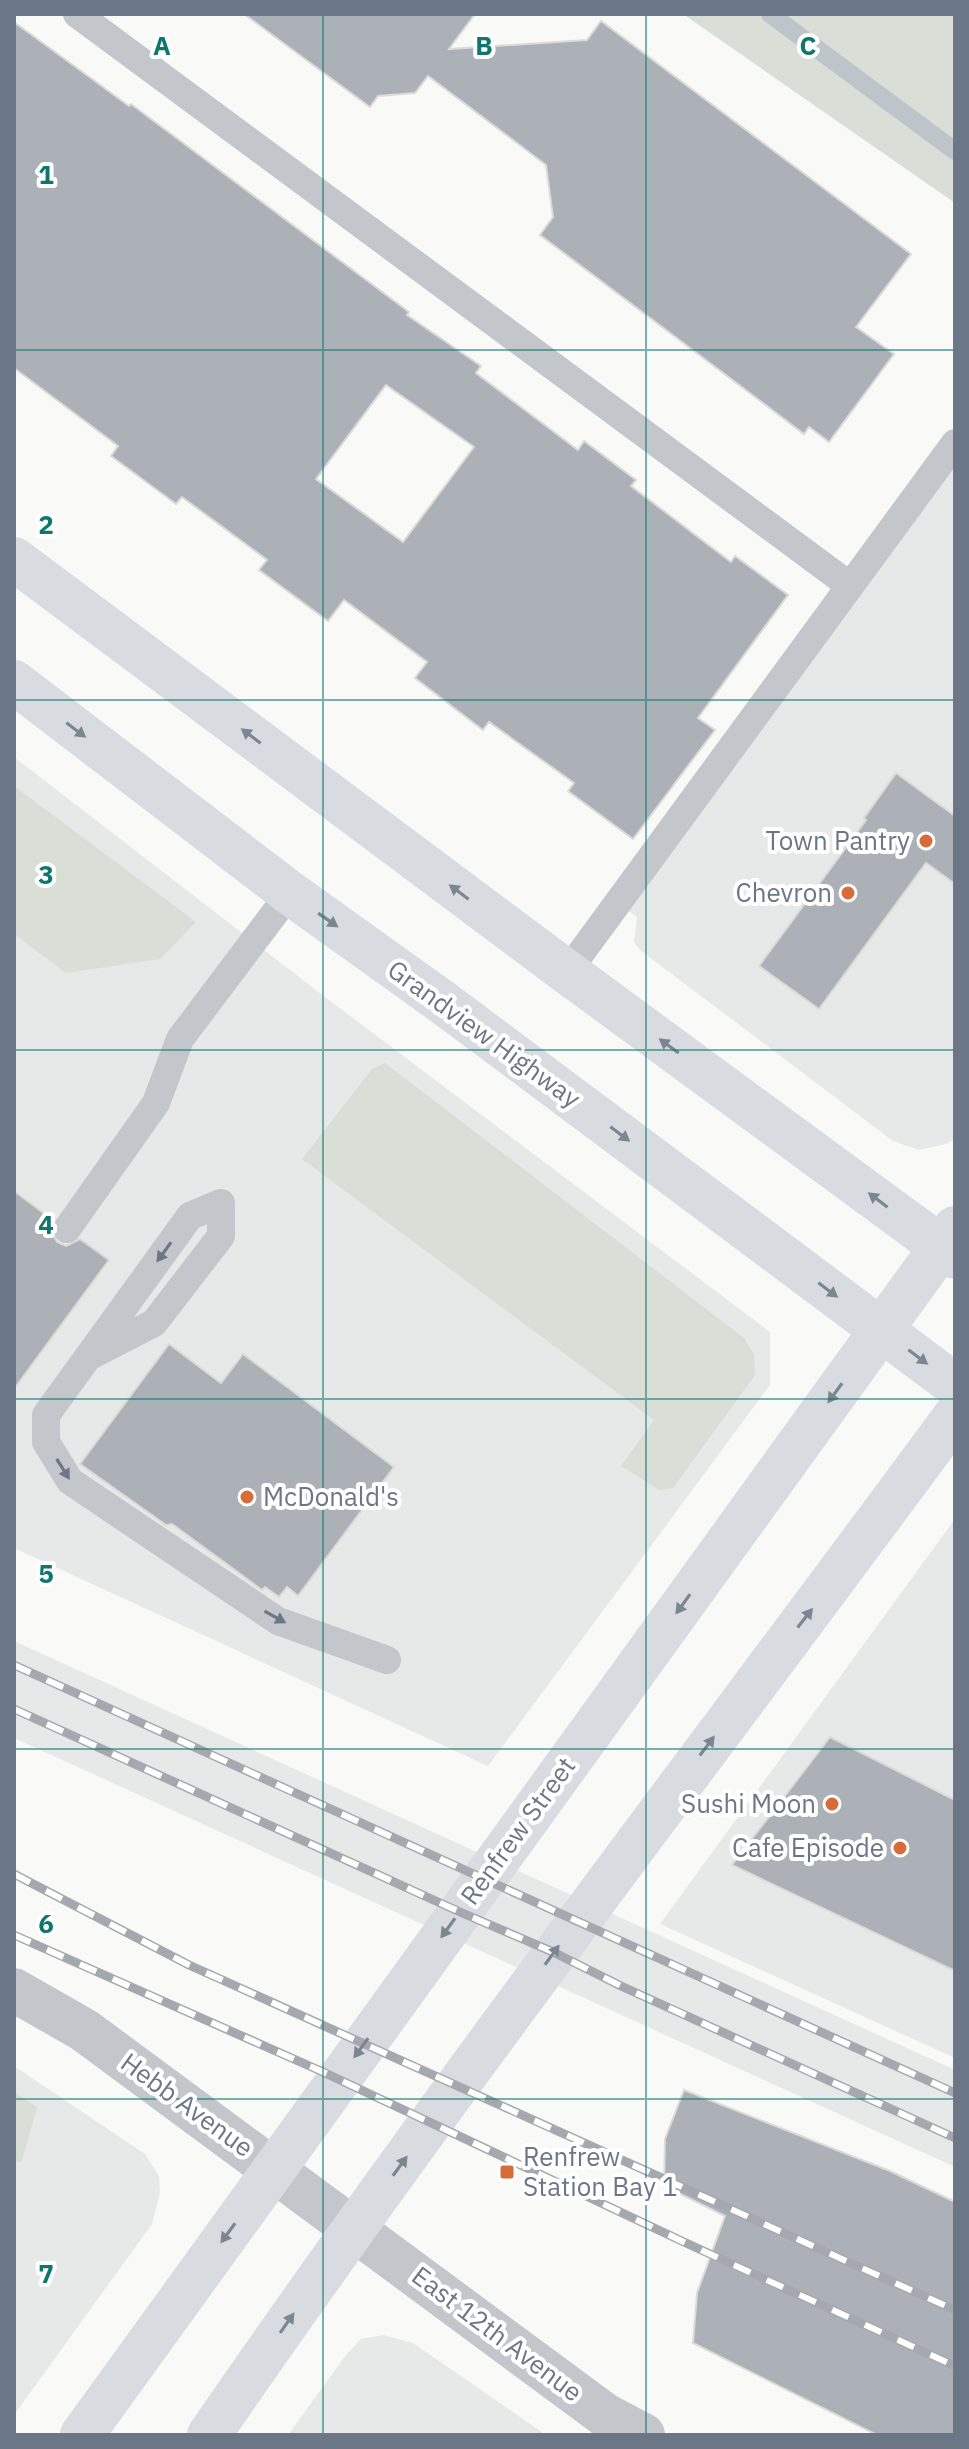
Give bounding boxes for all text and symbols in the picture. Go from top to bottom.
text: A [153,28,171,62]
text: B [475,28,493,62]
text: C [800,28,817,62]
text: 1 [38,157,54,191]
text: 2 [38,507,54,541]
one-way arrow [66,721,86,737]
one-way arrow [240,728,262,744]
place label: Town Pantry [765,823,910,857]
marker: Town Pantry [917,832,935,850]
text: 3 [38,857,54,891]
place label: Chevron [735,875,832,909]
one-way arrow [449,884,470,900]
marker: Chevron [839,884,857,902]
one-way arrow [317,912,338,928]
street label: Grandview Highway [381,952,588,1115]
one-way arrow [658,1039,679,1054]
one-way arrow [610,1126,630,1142]
one-way arrow [868,1192,888,1208]
text: 4 [38,1207,54,1241]
one-way arrow [156,1241,172,1263]
one-way arrow [818,1282,838,1298]
one-way arrow [907,1349,929,1365]
one-way arrow [828,1382,843,1403]
one-way arrow [55,1458,69,1480]
place label: McDonald's [263,1479,399,1513]
marker: McDonald's [238,1488,256,1506]
text: 5 [38,1556,54,1590]
one-way arrow [676,1593,691,1614]
one-way arrow [796,1608,813,1628]
one-way arrow [264,1610,286,1624]
one-way arrow [699,1736,715,1756]
street label: Renfrew Street [452,1750,582,1911]
place label: Sushi Moon [681,1786,816,1820]
marker: Sushi Moon [823,1795,841,1813]
place label: Cafe Episode [732,1830,884,1864]
marker: Cafe Episode [891,1839,909,1857]
text: 6 [38,1906,54,1940]
one-way arrow [441,1917,457,1938]
one-way arrow [543,1944,559,1965]
one-way arrow [354,2038,370,2059]
street label: Hebb Avenue [115,2045,261,2164]
place label: Renfrew Station Bay 1 [523,2139,678,2203]
one-way arrow [392,2156,408,2176]
marker: Renfrew Station Bay 1 [498,2163,516,2181]
one-way arrow [221,2222,237,2243]
text: 7 [38,2256,54,2290]
street label: East 12th Avenue [406,2258,590,2408]
one-way arrow [279,2312,294,2333]

